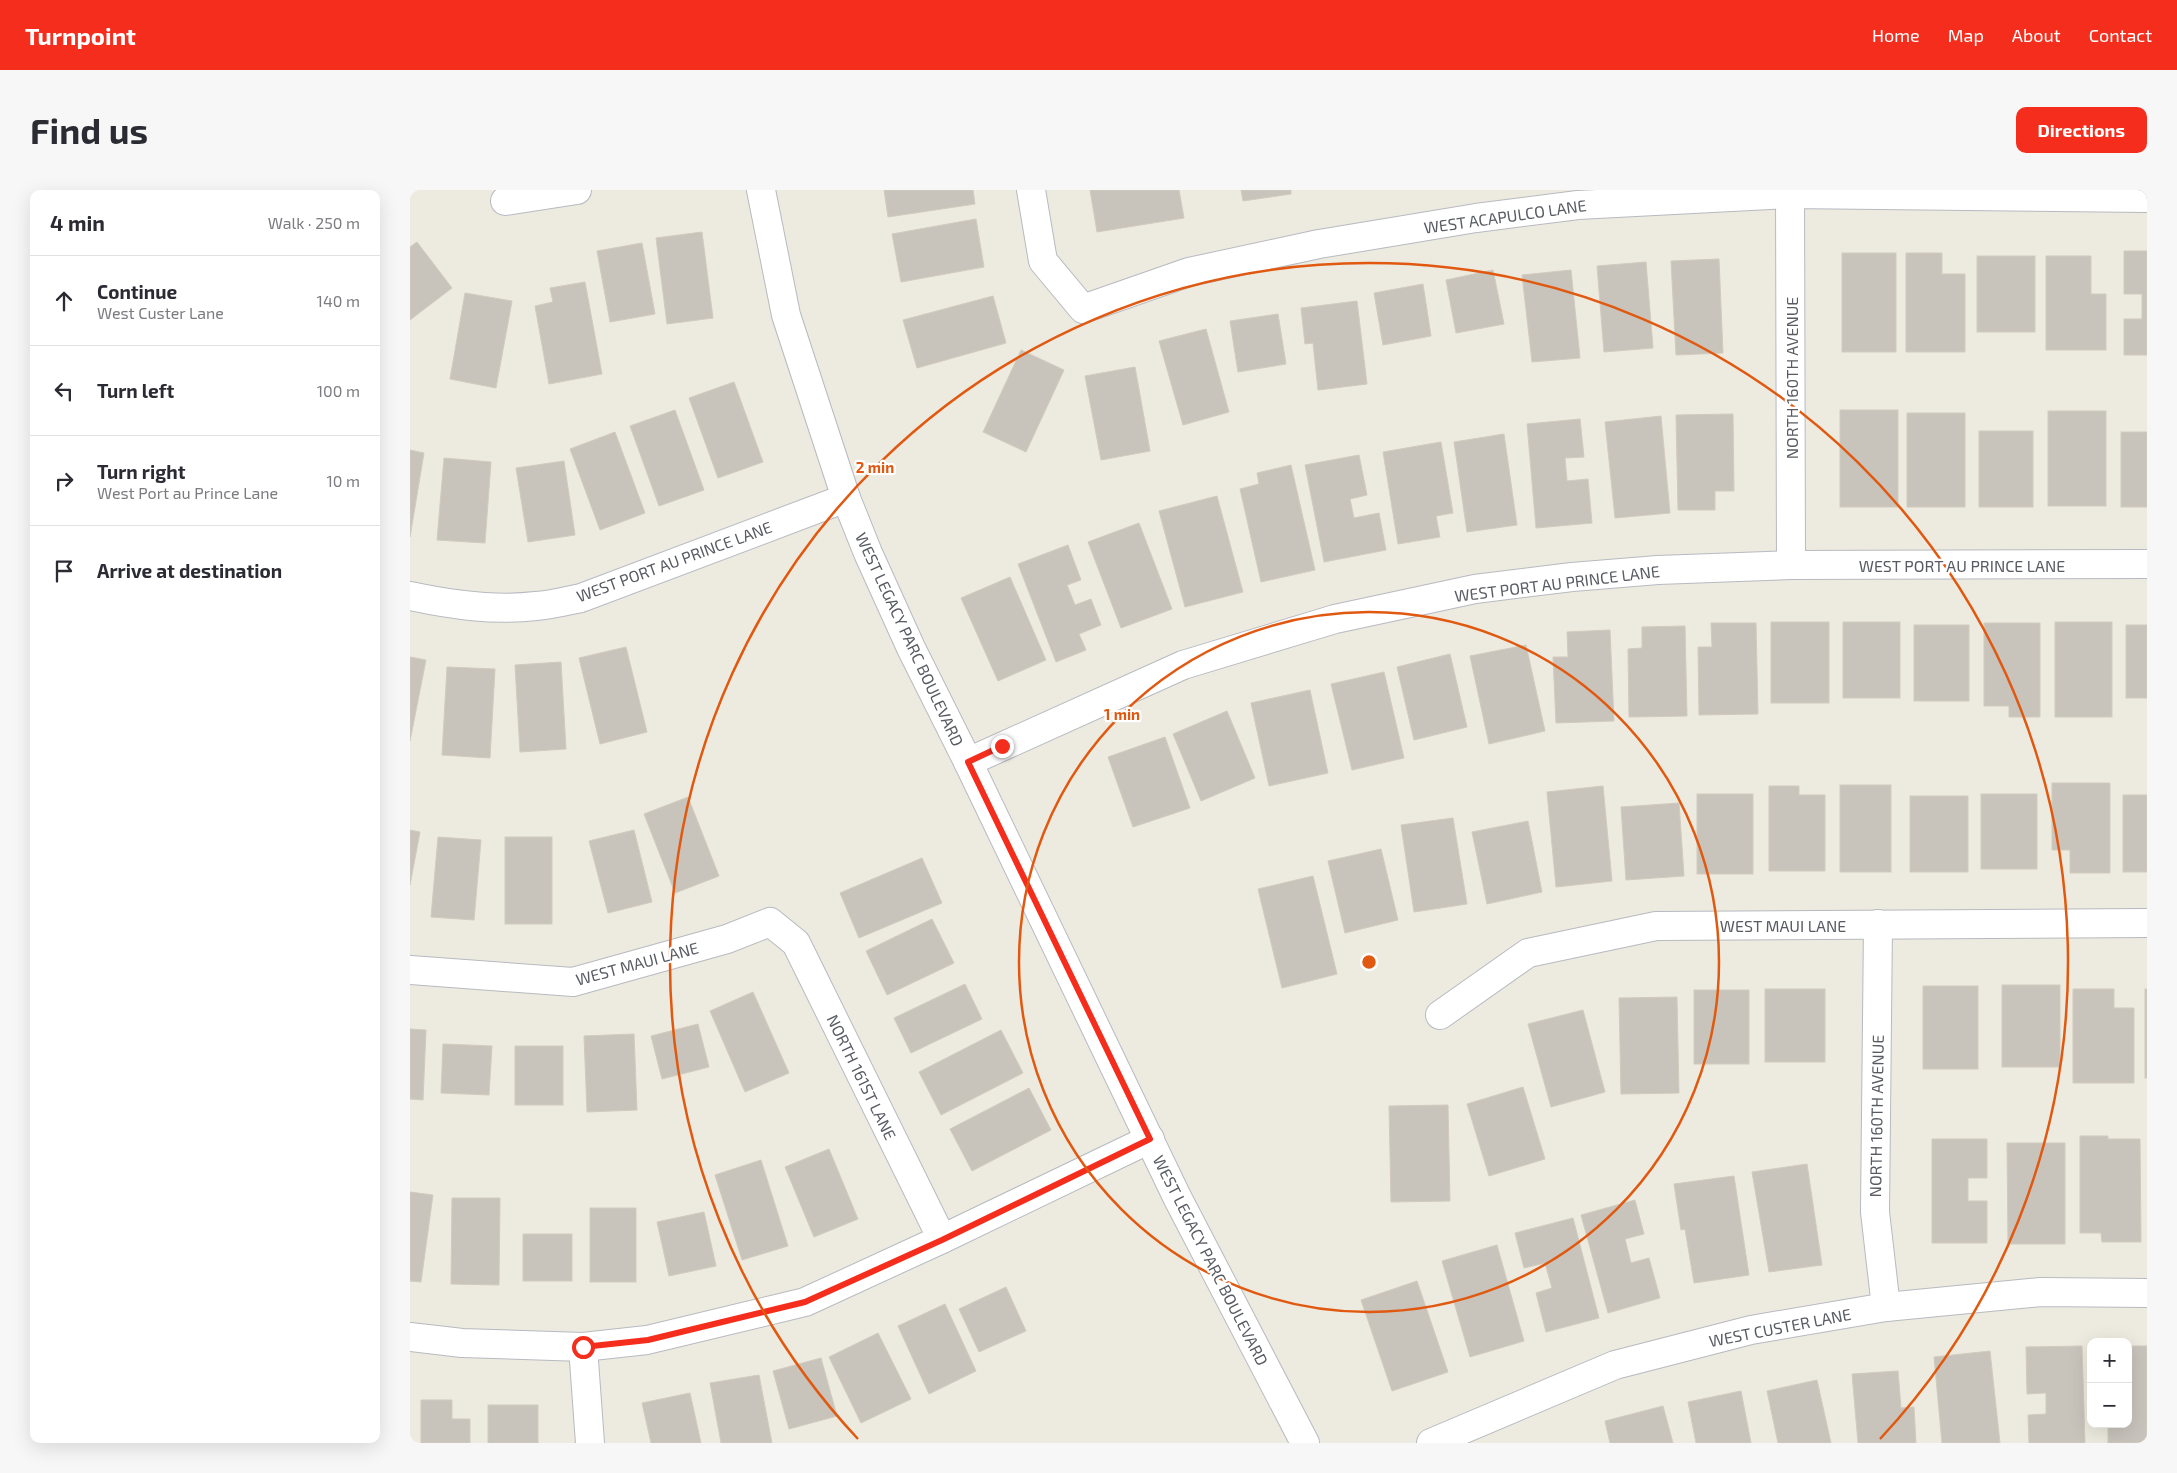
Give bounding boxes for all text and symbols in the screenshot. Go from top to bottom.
text: Turnpoint [25,21,136,50]
text: Home [1872,24,1920,46]
text: Map [1948,24,1984,46]
text: About [2012,24,2061,46]
text: Contact [2089,24,2152,46]
button: Directions [2016,107,2147,153]
text: Find us [30,109,148,151]
street label: WEST ACAPULCO LANE [1423,195,1587,237]
text: 4 min [50,210,105,235]
text: Walk · 250 m [268,213,360,232]
text: Continue [97,280,177,303]
icon: ahead [50,287,78,315]
text: 140 m [317,291,360,310]
street label: NORTH 160TH AVENUE [1782,297,1801,459]
text: West Custer Lane [97,303,224,322]
icon: left [50,377,78,405]
text: Turn left [97,379,174,402]
text: 100 m [317,381,360,400]
text: 2 min [856,458,894,476]
text: Turn right [97,460,185,483]
icon: right [50,467,78,495]
text: 10 m [326,471,360,490]
text: West Port au Prince Lane [97,483,278,502]
street label: WEST PORT AU PRINCE LANE [574,517,774,605]
street label: WEST LEGACY PARC BOULEVARD [852,529,968,749]
street label: WEST PORT AU PRINCE LANE [1859,556,2065,575]
icon: arrive [50,557,78,585]
text: Arrive at destination [97,559,282,582]
street label: WEST PORT AU PRINCE LANE [1453,561,1661,605]
text: 1 min [1104,705,1140,723]
route end [991,735,1014,758]
street label: WEST MAUI LANE [1720,916,1846,935]
street label: WEST MAUI LANE [574,937,701,989]
centre of rings [1360,953,1378,971]
street label: NORTH 161ST LANE [823,1011,901,1143]
street label: NORTH 160TH AVENUE [1865,1035,1887,1197]
street label: WEST LEGACY PARC BOULEVARD [1150,1152,1272,1368]
street label: WEST CUSTER LANE [1707,1304,1853,1350]
route start [572,1336,595,1359]
map controls [2087,1338,2132,1428]
button: + [2087,1338,2132,1383]
button: − [2087,1383,2132,1428]

